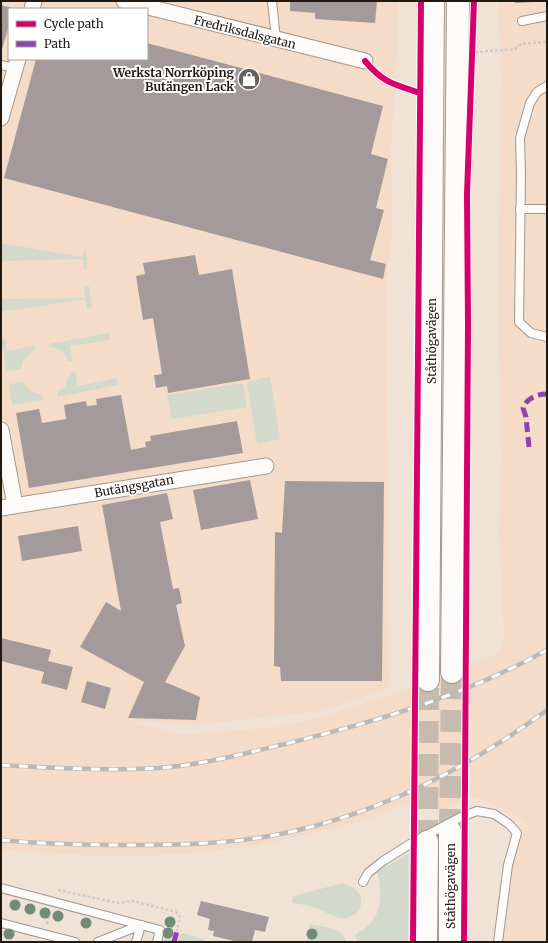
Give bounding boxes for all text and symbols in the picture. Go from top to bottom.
legend [8,8,148,60]
street label: Fredriksdalsgatan [192,12,298,52]
text: Cycle path [44,16,104,31]
text: Path [44,36,70,51]
place label: Werksta Norrköping Butängen Lack [112,65,234,94]
shop icon: Werksta Norrköping Butängen Lack [236,66,262,92]
street label: Ståthögavägen [424,298,439,384]
street label: Butängsgatan [93,472,175,500]
street label: Ståthögavägen [443,843,458,929]

